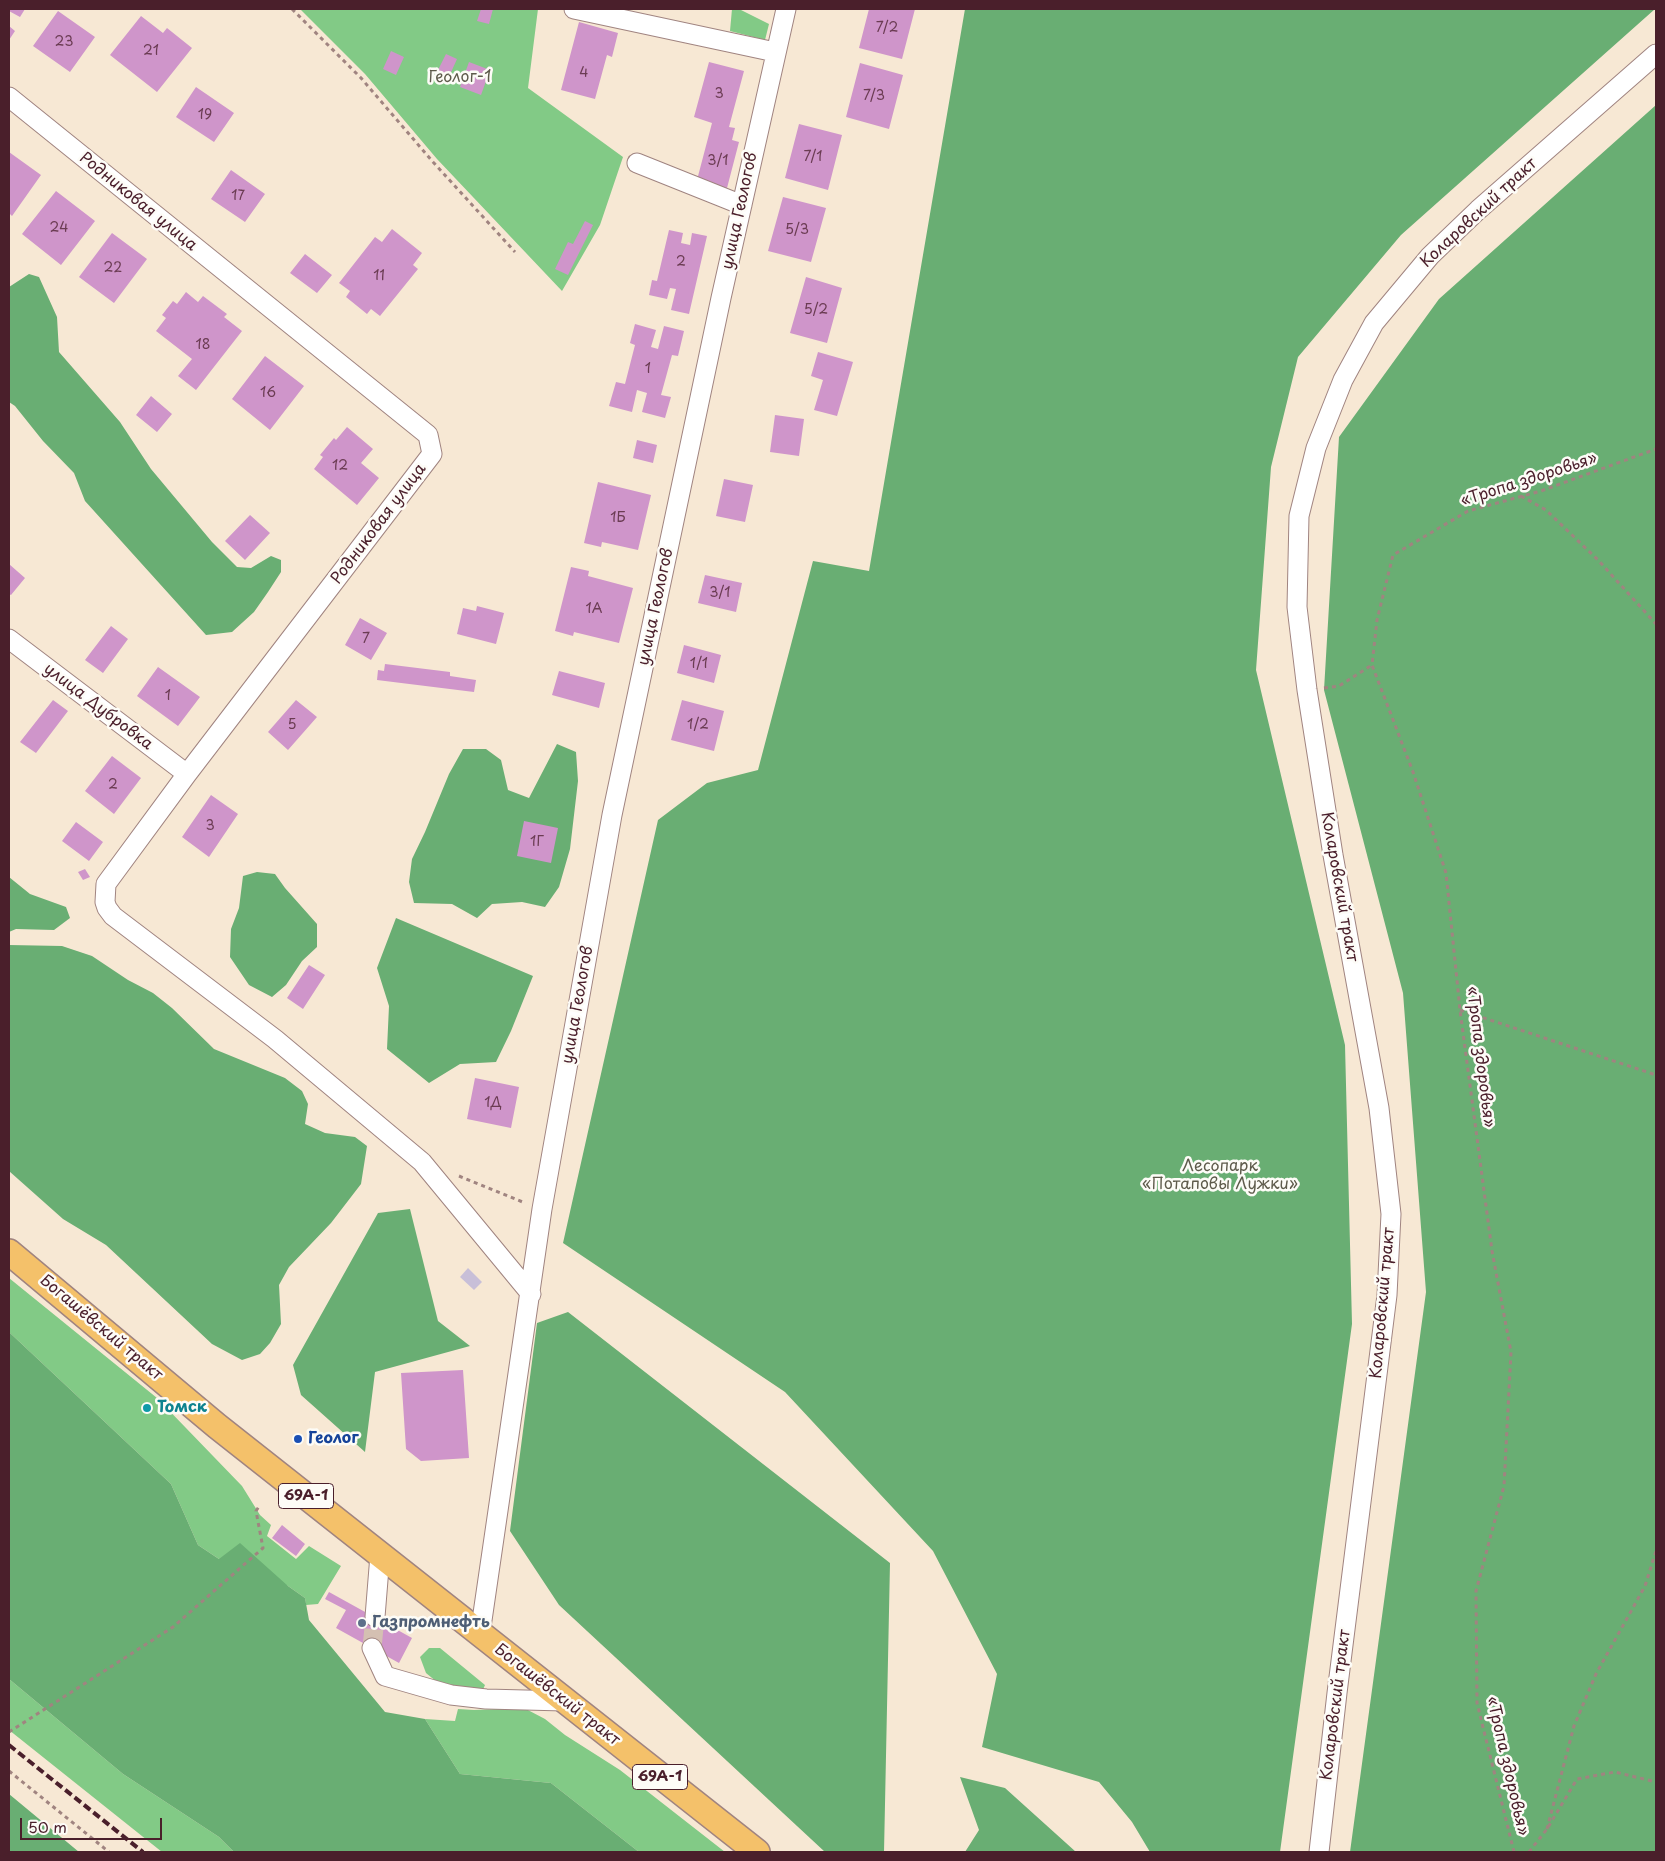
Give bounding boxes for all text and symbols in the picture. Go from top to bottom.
house number: 7/2 [876,20,898,36]
house number: 23 [55,34,73,50]
house number: 21 [143,43,159,59]
house number: 4 [579,65,589,81]
park label: Геолог-1 [429,68,491,88]
house number: 3 [714,86,724,102]
house number: 7/3 [863,88,885,104]
house number: 19 [198,107,212,123]
street label: Родниковая улица [75,149,201,255]
house number: 7/1 [803,149,823,165]
street label: улица Геологов [718,151,762,271]
house number: 3/1 [707,153,729,169]
street label: Коларовский тракт [1417,154,1541,272]
house number: 17 [231,188,245,204]
house number: 24 [50,220,68,236]
house number: 5/3 [785,222,809,238]
house number: 2 [676,254,686,270]
house number: 22 [104,260,122,276]
house number: 11 [373,268,385,284]
house number: 5/2 [804,302,828,318]
house number: 18 [195,337,211,353]
house number: 1 [645,361,651,377]
house number: 16 [260,385,276,401]
street label: «Тропа здоровья» [1458,449,1600,511]
house number: 12 [332,458,348,474]
street label: Родниковая улица [327,460,431,588]
house number: 1Б [610,510,626,526]
street label: улица Геологов [634,547,678,667]
house number: 3/1 [709,585,731,601]
house number: 1А [585,601,603,617]
house number: 7 [362,631,370,647]
house number: 1/1 [690,656,708,672]
street label: улица Дубровка [40,660,156,754]
house number: 1 [165,688,171,704]
house number: 5 [287,717,297,733]
house number: 1/2 [687,717,709,733]
house number: 2 [108,777,118,793]
street label: Коларовский тракт [1316,811,1362,963]
house number: 3 [205,818,215,834]
house number: 1Г [530,834,544,850]
street label: улица Геологов [558,945,598,1065]
street label: «Тропа здоровья» [1462,985,1498,1129]
house number: 1Д [484,1095,502,1111]
park label: Лесопарк «Потаповы Лужки» [1142,1157,1298,1195]
street label: Коларовский тракт [1367,1227,1399,1379]
street label: Богашёвский тракт [36,1271,166,1385]
place label: Томск [157,1398,207,1418]
marker: Томск [141,1402,153,1414]
place label: Геолог [308,1429,359,1449]
marker: Геолог [292,1433,304,1445]
road number: 69А-1 [278,1484,334,1508]
place label: Газпромнефть [372,1613,490,1633]
marker: Газпромнефть [356,1617,368,1629]
street label: Коларовский тракт [1317,1629,1355,1781]
street label: Богашёвский тракт [490,1640,624,1750]
street label: «Тропа здоровья» [1482,1694,1532,1838]
road number: 69А-1 [632,1764,688,1790]
scale bar [22,1808,165,1840]
text: 50 m [28,1815,67,1838]

